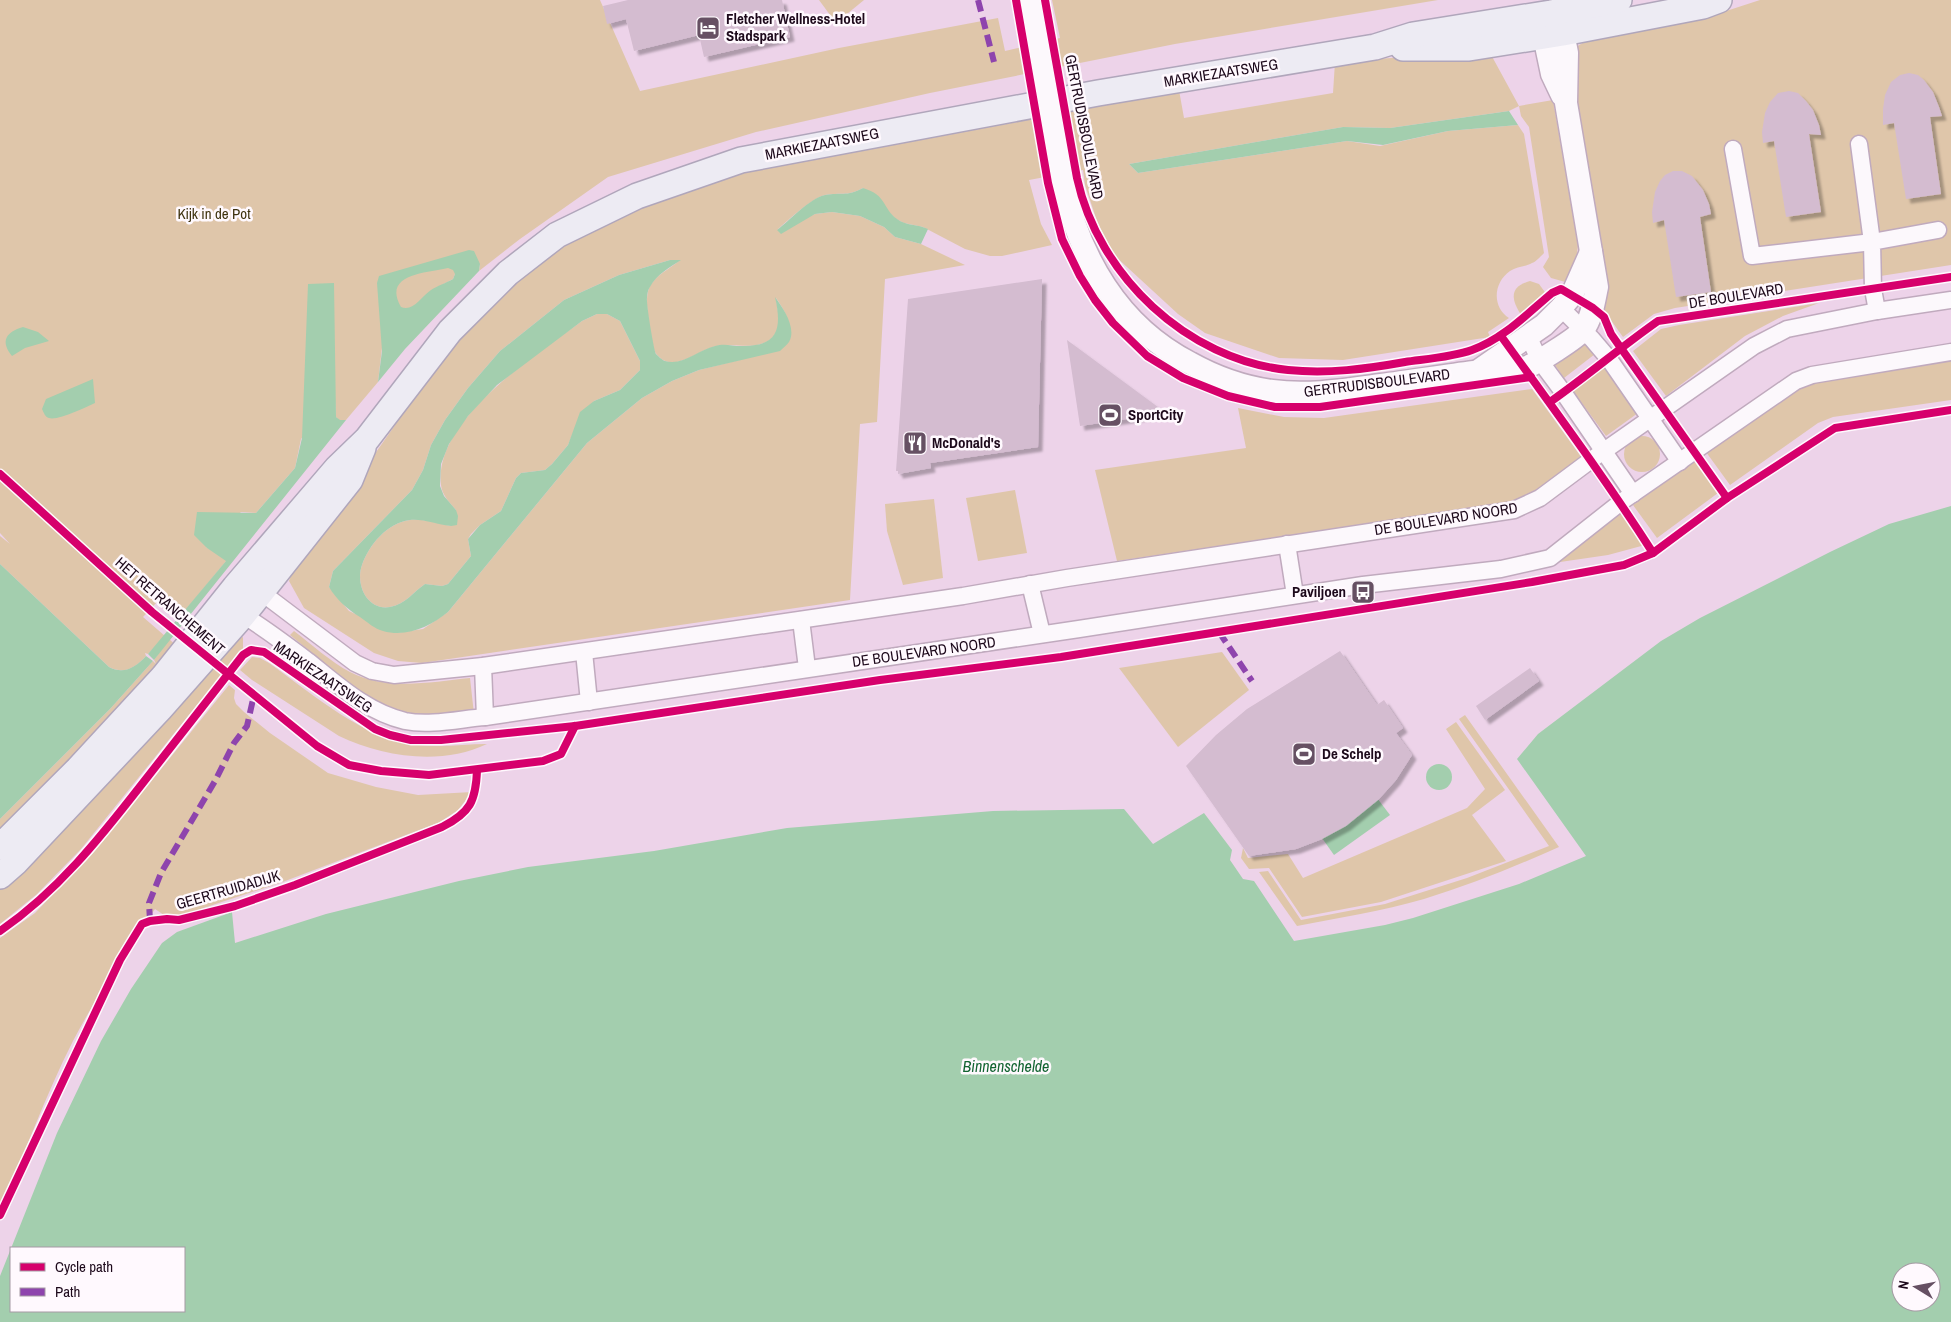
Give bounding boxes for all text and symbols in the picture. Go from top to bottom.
place label: Fletcher Wellness-Hotel Stadspark [726,8,865,46]
hotel icon: Fletcher Wellness-Hotel Stadspark [695,15,721,41]
street label: GERTRUDISBOULEVARD [1060,53,1109,201]
street label: MARKIEZAATSWEG [1162,53,1280,92]
street label: MARKIEZAATSWEG [763,122,880,165]
park label: Kijk in de Pot [177,203,251,224]
street label: DE BOULEVARD [1687,278,1785,313]
street label: GERTRUDISBOULEVARD [1303,363,1451,402]
sports icon: SportCity [1097,402,1123,428]
place label: SportCity [1128,404,1184,425]
restaurant icon: McDonald's [902,430,928,456]
place label: McDonald's [932,432,1001,453]
street label: DE BOULEVARD NOORD [1373,497,1519,540]
street label: HET RETRANCHEMENT [111,552,230,660]
bus stop icon: Paviljoen [1350,579,1376,605]
place label: Paviljoen [1292,581,1346,602]
street label: DE BOULEVARD NOORD [851,631,997,672]
street label: MARKIEZAATSWEG [270,636,377,718]
sports icon: De Schelp [1291,741,1317,767]
place label: De Schelp [1322,743,1381,764]
street label: GEERTRUIDADIJK [173,864,283,914]
water label: Binnenschelde [963,1055,1049,1077]
legend [10,1247,185,1312]
text: Cycle path [55,1256,113,1277]
north arrow [1891,1262,1941,1312]
text: N [1894,1279,1913,1290]
text: Path [55,1281,80,1302]

